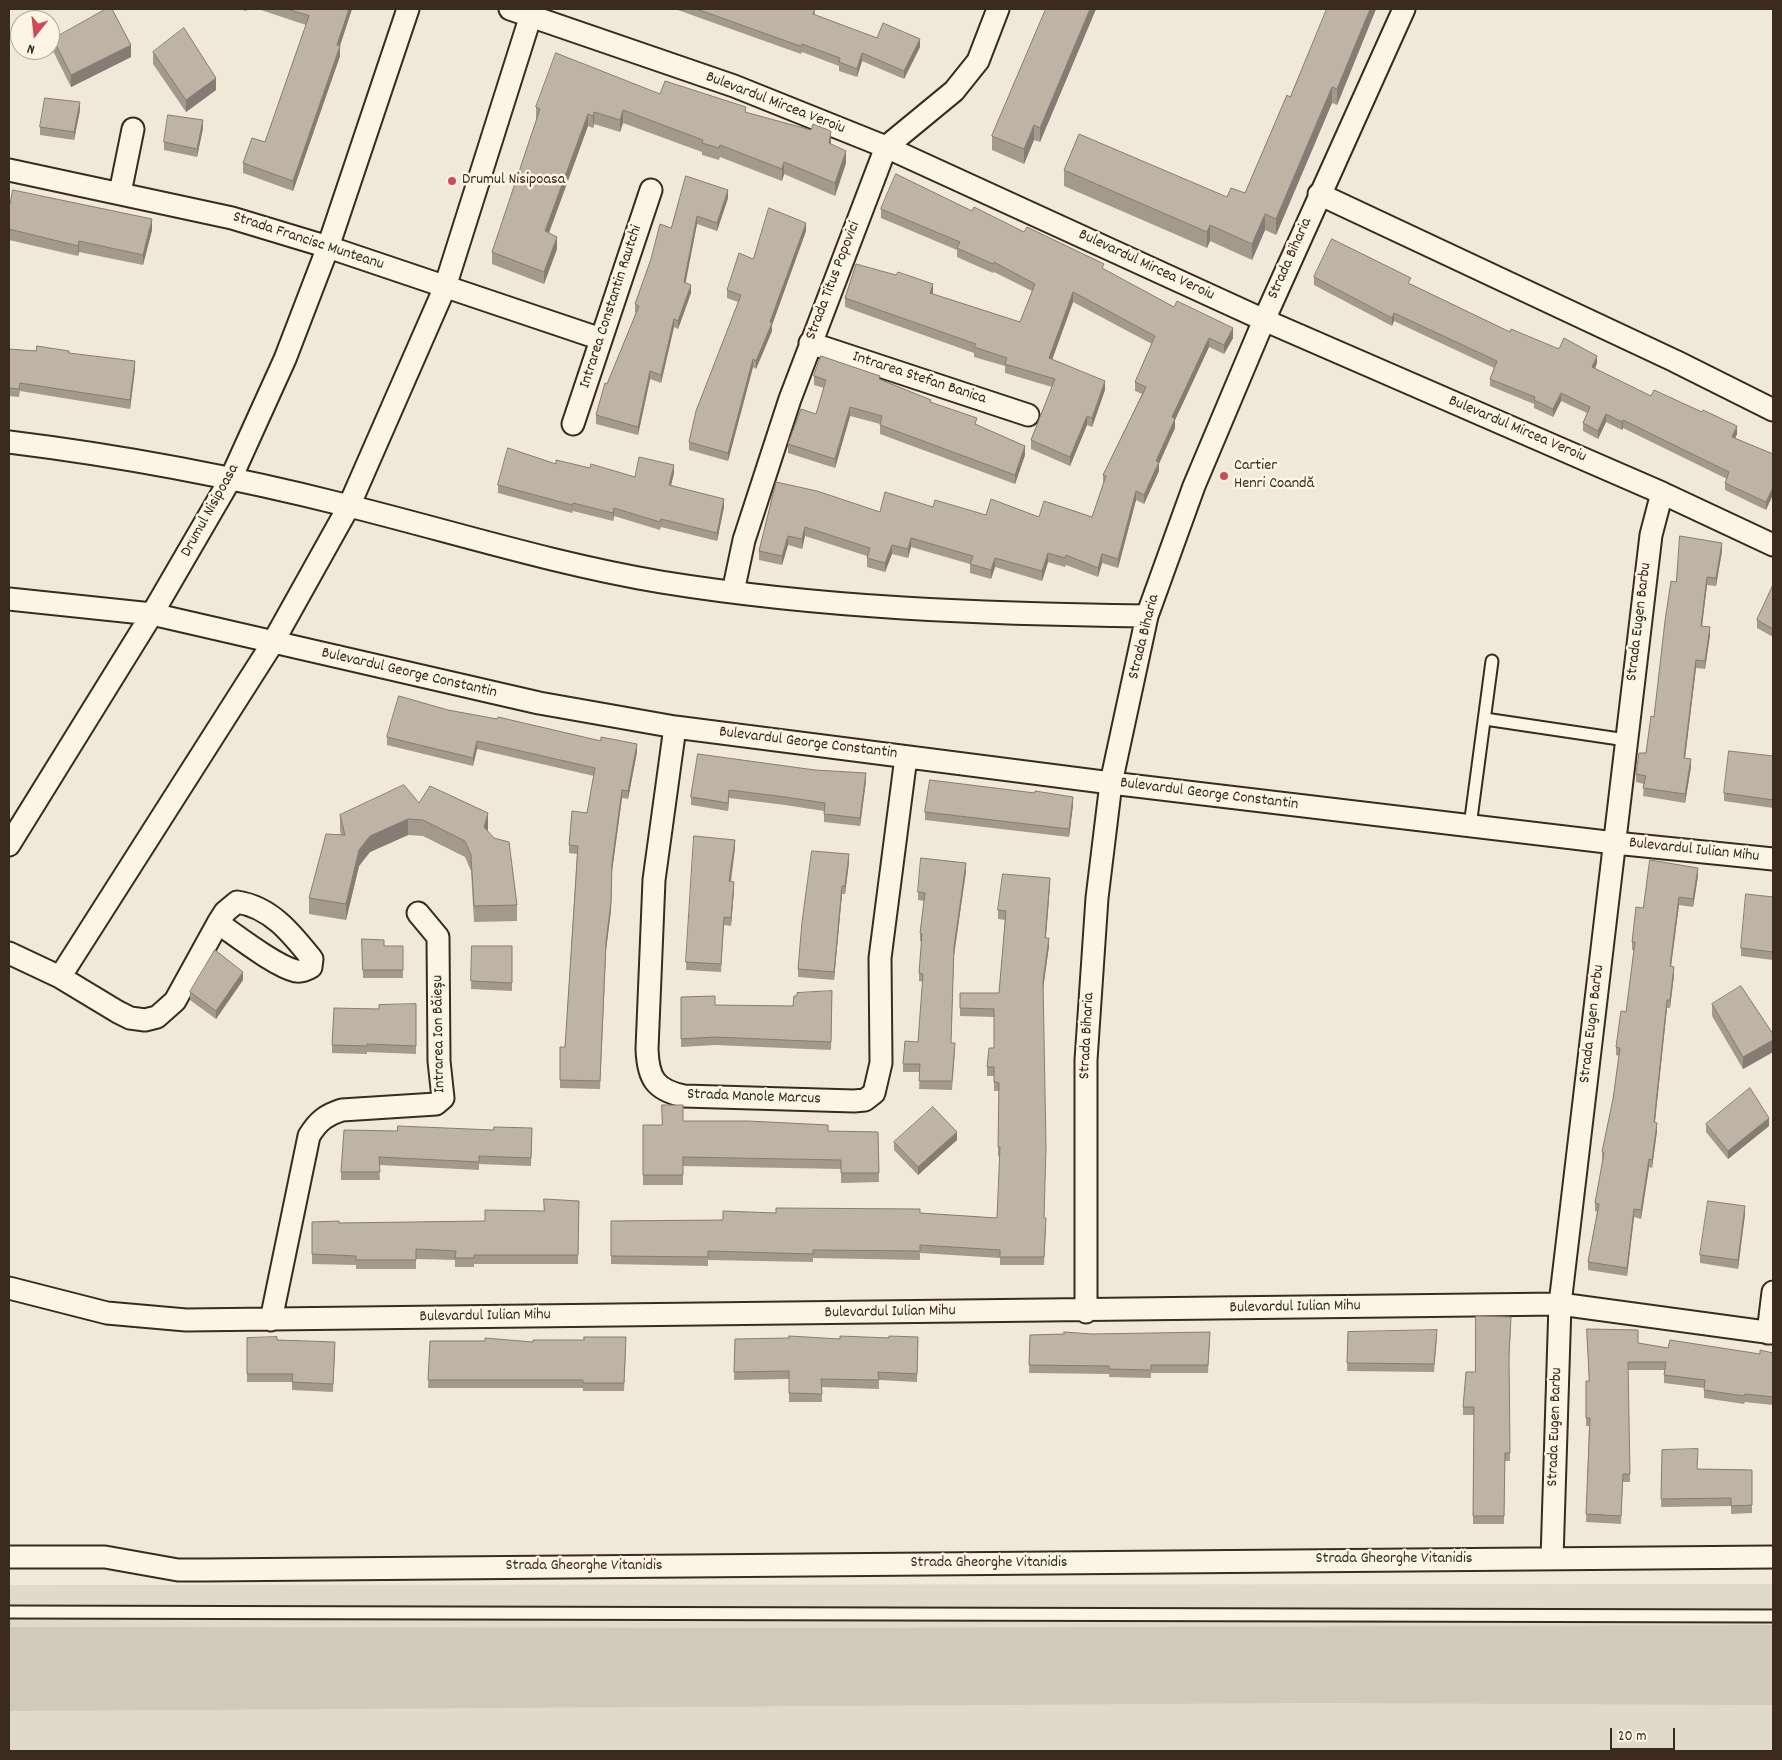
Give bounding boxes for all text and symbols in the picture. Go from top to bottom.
north arrow [10,10,60,60]
text: N [25,38,37,59]
street label: Bulevardul Mircea Veroiu [703,69,847,139]
place label: Drumul Nisipoasa [462,171,565,191]
marker: Drumul Nisipoasa [446,175,458,187]
street label: Strada Francisc Munteanu [230,209,386,275]
street label: Strada Biharia [1265,215,1317,303]
street label: Strada Titus Popovici [803,219,865,343]
street label: Intrarea Constantin Rautchi [577,223,647,391]
street label: Bulevardul Mircea Veroiu [1075,226,1217,306]
street label: Intrarea Stefan Banica [850,348,988,410]
street label: Bulevardul Mircea Veroiu [1445,392,1589,468]
place label: Cartier Henri Coandă [1234,457,1315,495]
street label: Drumul Nisipoasa [178,461,244,561]
marker: Cartier Henri Coandă [1218,470,1230,482]
street label: Strada Eugen Barbu [1623,562,1657,682]
street label: Strada Biharia [1125,593,1165,681]
street label: Bulevardul George Constantin [319,644,499,704]
street label: Bulevardul George Constantin [718,724,898,764]
street label: Bulevardul George Constantin [1119,775,1299,815]
street label: Bulevardul Iulian Mihu [1628,835,1760,867]
street label: Strada Eugen Barbu [1576,964,1610,1084]
street label: Intrarea Ion Băieșu [429,975,451,1093]
street label: Strada Biharia [1076,992,1100,1080]
street label: Strada Manole Marcus [687,1086,821,1110]
street label: Bulevardul Iulian Mihu [1229,1297,1361,1319]
street label: Bulevardul Iulian Mihu [824,1302,956,1324]
street label: Bulevardul Iulian Mihu [419,1306,551,1328]
street label: Strada Eugen Barbu [1544,1367,1568,1487]
street label: Strada Gheorghe Vitanidis [1315,1550,1473,1570]
street label: Strada Gheorghe Vitanidis [910,1554,1068,1574]
street label: Strada Gheorghe Vitanidis [505,1557,663,1577]
scale bar [1612,1718,1677,1750]
text: 20 m [1618,1726,1646,1748]

